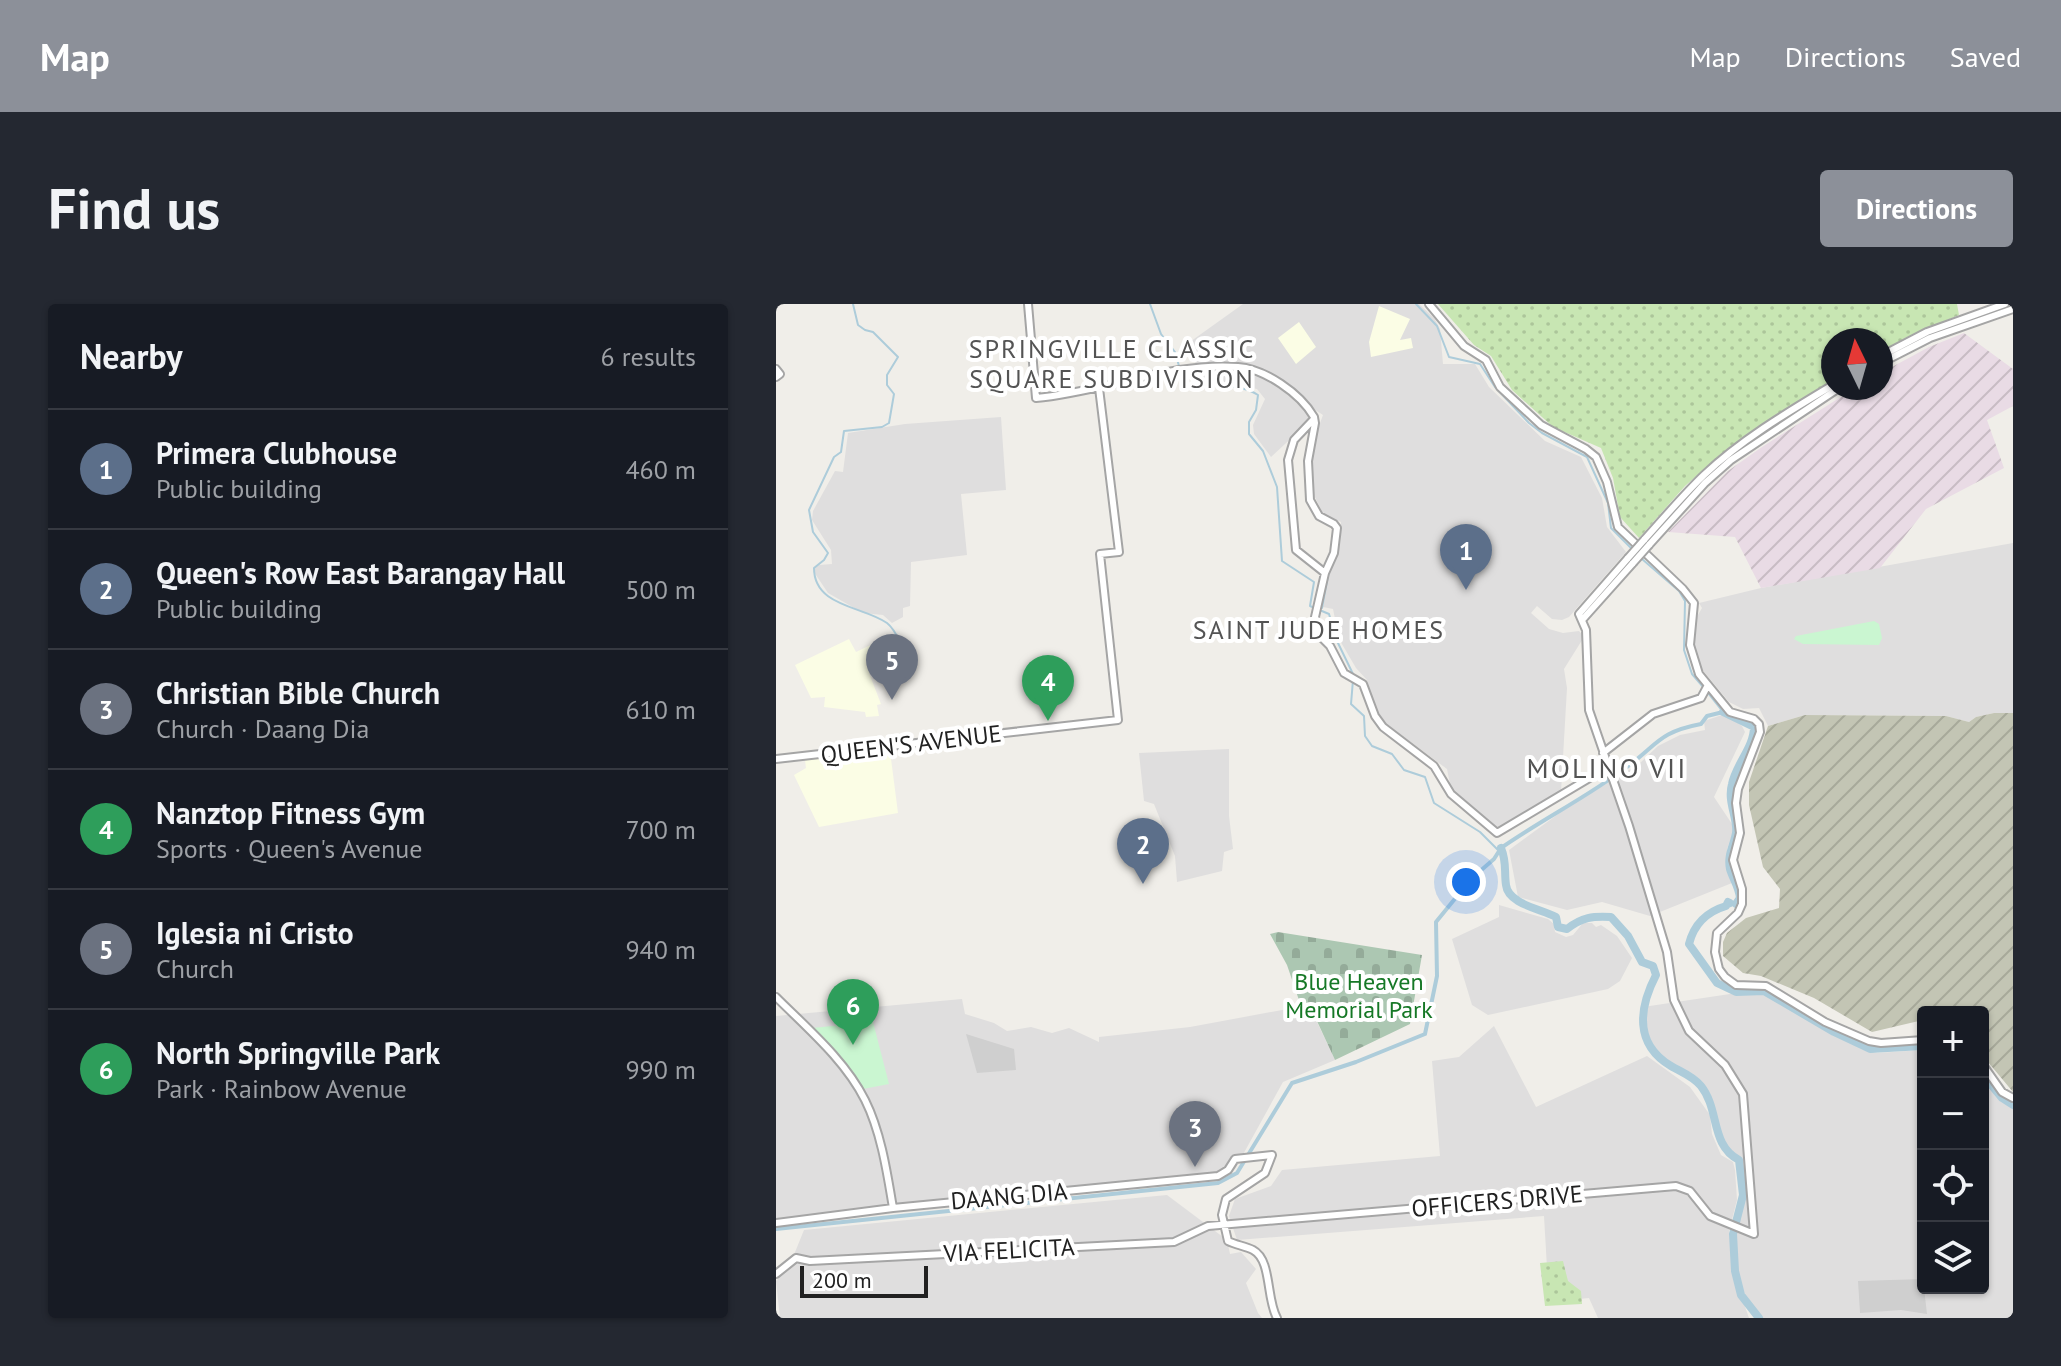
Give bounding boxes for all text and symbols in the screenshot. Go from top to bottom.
text: Map [40,32,110,81]
text: Map [1690,38,1741,75]
text: Directions [1785,38,1906,75]
text: Saved [1950,38,2021,75]
button: Directions [1820,170,2013,247]
text: Find us [48,172,220,244]
north arrow [1821,328,1893,400]
district label: SPRINGVILLE CLASSIC SQUARE SUBDIVISION [969,332,1255,395]
text: Nearby [80,334,182,378]
text: 6 results [601,340,696,373]
text: Primera Clubhouse [156,433,397,472]
text: 1 [99,453,113,486]
text: 460 m [625,453,696,486]
text: Public building [156,472,322,505]
pin: 1 [1440,524,1492,590]
text: Queen's Row East Barangay Hall [156,553,565,592]
text: 2 [99,573,113,606]
text: 500 m [625,573,696,606]
text: Public building [156,592,322,625]
district label: SAINT JUDE HOMES [1193,613,1445,646]
pin: 5 [866,634,918,700]
pin: 4 [1022,655,1074,721]
text: Christian Bible Church [156,673,440,712]
text: 3 [99,693,113,726]
text: 610 m [625,693,696,726]
text: Church · Daang Dia [156,712,370,745]
street label: QUEEN'S AVENUE [819,718,1003,770]
district label: MOLINO VII [1527,749,1687,786]
text: Nanztop Fitness Gym [156,793,425,832]
text: 4 [99,813,113,846]
text: 700 m [625,813,696,846]
pin: 2 [1117,818,1169,884]
text: Sports · Queen's Avenue [156,832,422,865]
your location [1446,862,1486,902]
text: Iglesia ni Cristo [156,913,354,952]
text: 5 [99,933,113,966]
text: 940 m [625,933,696,966]
text: Church [156,952,234,985]
park label: Blue Heaven Memorial Park [1285,966,1433,1025]
pin: 6 [827,979,879,1045]
map controls [1917,1006,1989,1294]
button: + [1917,1006,1989,1078]
text: North Springville Park [156,1033,440,1072]
text: 6 [99,1053,113,1086]
text: 990 m [625,1053,696,1086]
text: Park · Rainbow Avenue [156,1072,407,1105]
button: − [1917,1078,1989,1150]
pin: 3 [1169,1101,1221,1167]
button: locate [1917,1150,1989,1222]
street label: DAANG DIA [949,1175,1069,1217]
street label: OFFICERS DRIVE [1410,1178,1584,1224]
button: layers [1917,1222,1989,1294]
street label: VIA FELICITA [942,1231,1075,1269]
scale bar [800,1262,928,1298]
text: 200 m [812,1266,872,1294]

